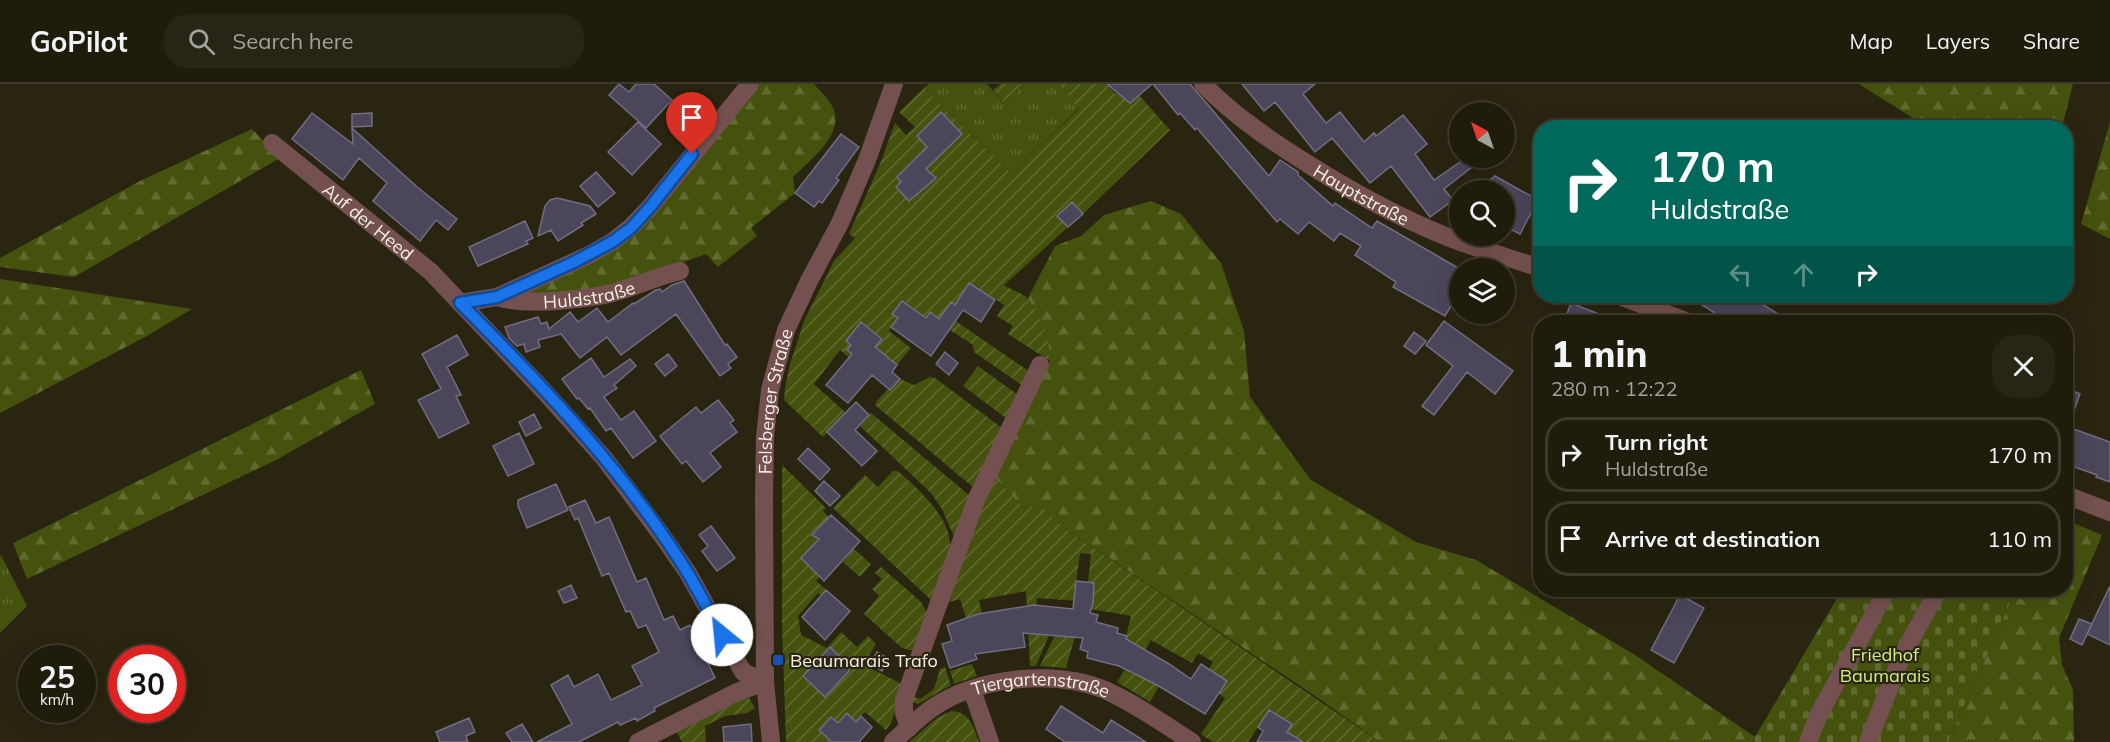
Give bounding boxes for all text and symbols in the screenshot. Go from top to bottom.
search box [164,14,584,68]
text: GoPilot [30,24,128,59]
icon: search [185,25,218,58]
text: Search here [233,27,354,55]
text: Map [1850,28,1893,54]
text: Layers [1926,28,1990,54]
text: Share [2023,28,2080,54]
pin [666,92,717,154]
icon: arrive [675,101,708,134]
north arrow [1449,102,1515,168]
map controls [1449,102,1515,324]
text: 170 m [1650,140,1775,193]
icon: right [1551,144,1629,222]
street label: Hauptstraße [1309,159,1413,230]
street label: Auf der Heed [318,177,418,265]
button: search [1449,180,1515,246]
text: Huldstraße [1650,192,1789,226]
button: layers [1449,258,1515,324]
icon: left [1724,258,1757,291]
icon: ahead [1787,258,1820,291]
icon: right [1850,258,1883,291]
street label: Huldstraße [543,275,638,313]
street label: Felsberger Straße [753,326,797,474]
text: 1 min [1551,331,1647,376]
button: close [1992,335,2055,398]
text: 280 m · 12:22 [1551,376,1677,401]
text: Turn right [1605,428,1708,456]
icon: right [1554,438,1587,471]
text: 170 m [1987,441,2052,469]
text: Huldstraße [1605,456,1708,481]
icon: arrive [1554,522,1587,555]
text: Arrive at destination [1605,525,1820,553]
text: 110 m [1987,525,2052,553]
position arrow [690,603,754,667]
park label: Friedhof Baumarais [1840,643,1930,687]
speed limit sign: 30 [108,645,186,723]
place label: Beaumarais Trafo [790,649,938,672]
marker: Beaumarais Trafo [771,653,785,667]
text: 25 [39,658,75,696]
street label: Tiergartenstraße [968,667,1114,702]
text: km/h [40,690,74,709]

